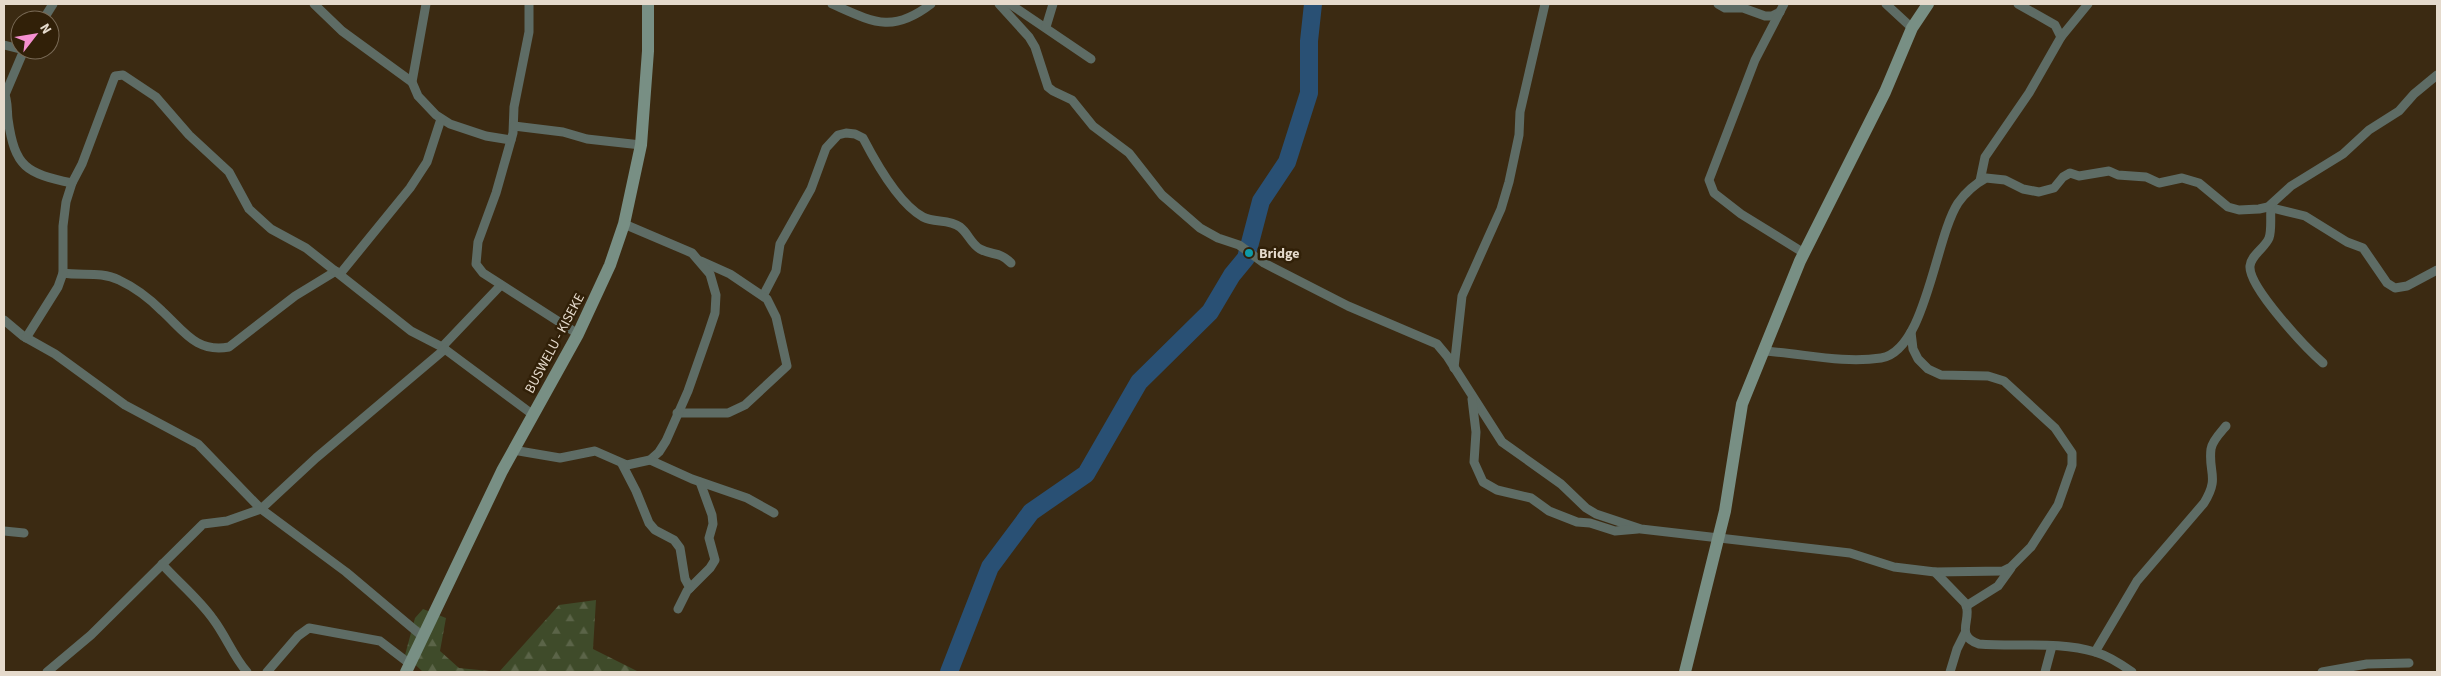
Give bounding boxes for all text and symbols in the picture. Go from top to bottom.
north arrow [10,10,60,60]
text: N [34,20,56,38]
place label: Bridge [1259,244,1299,264]
marker: Bridge [1243,247,1255,259]
street label: BUSWELU - KISEKE [520,290,590,397]

